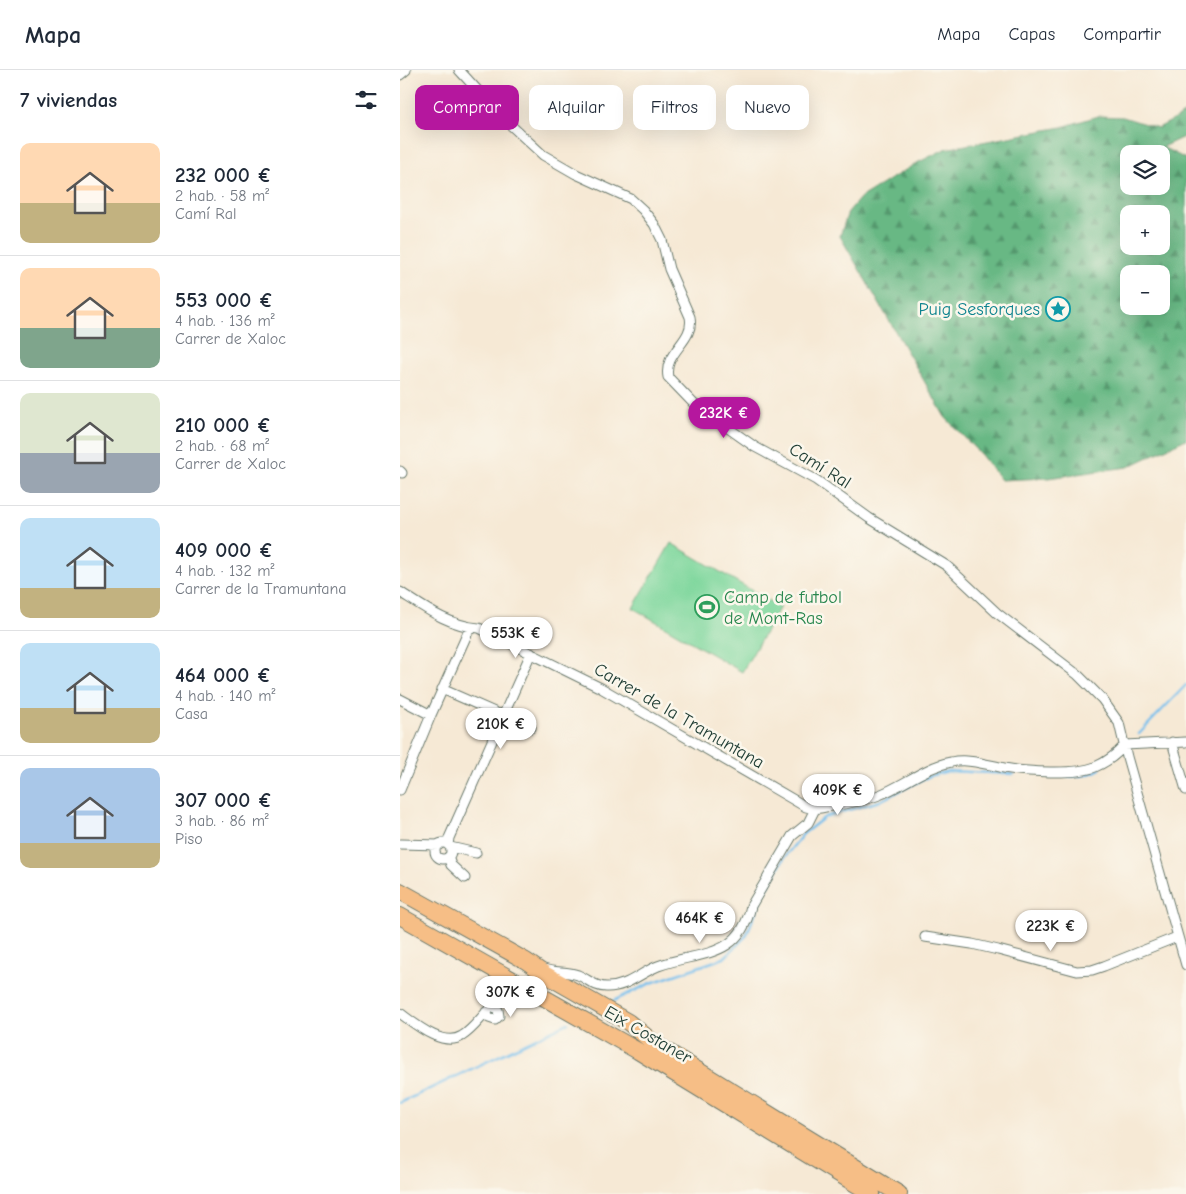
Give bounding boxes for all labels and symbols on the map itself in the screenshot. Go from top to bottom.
place icon: Puig Sesforques [1045,296,1071,322]
place label: Puig Sesforques [918,299,1040,320]
pin: 232K € [683,396,765,439]
street label: Camí Ral [785,439,855,493]
place label: Camp de futbol de Mont-Ras [724,587,842,629]
sports icon: Camp de futbol de Mont-Ras [694,594,720,620]
pin: 553K € [475,616,557,659]
street label: Carrer de la Tramuntana [590,659,768,773]
pin: 210K € [460,708,542,750]
pin: 409K € [797,774,879,816]
pin: 464K € [659,902,741,944]
pin: 223K € [1010,910,1092,952]
pin: 307K € [470,976,552,1018]
street label: Eix Costaner [601,1002,696,1069]

